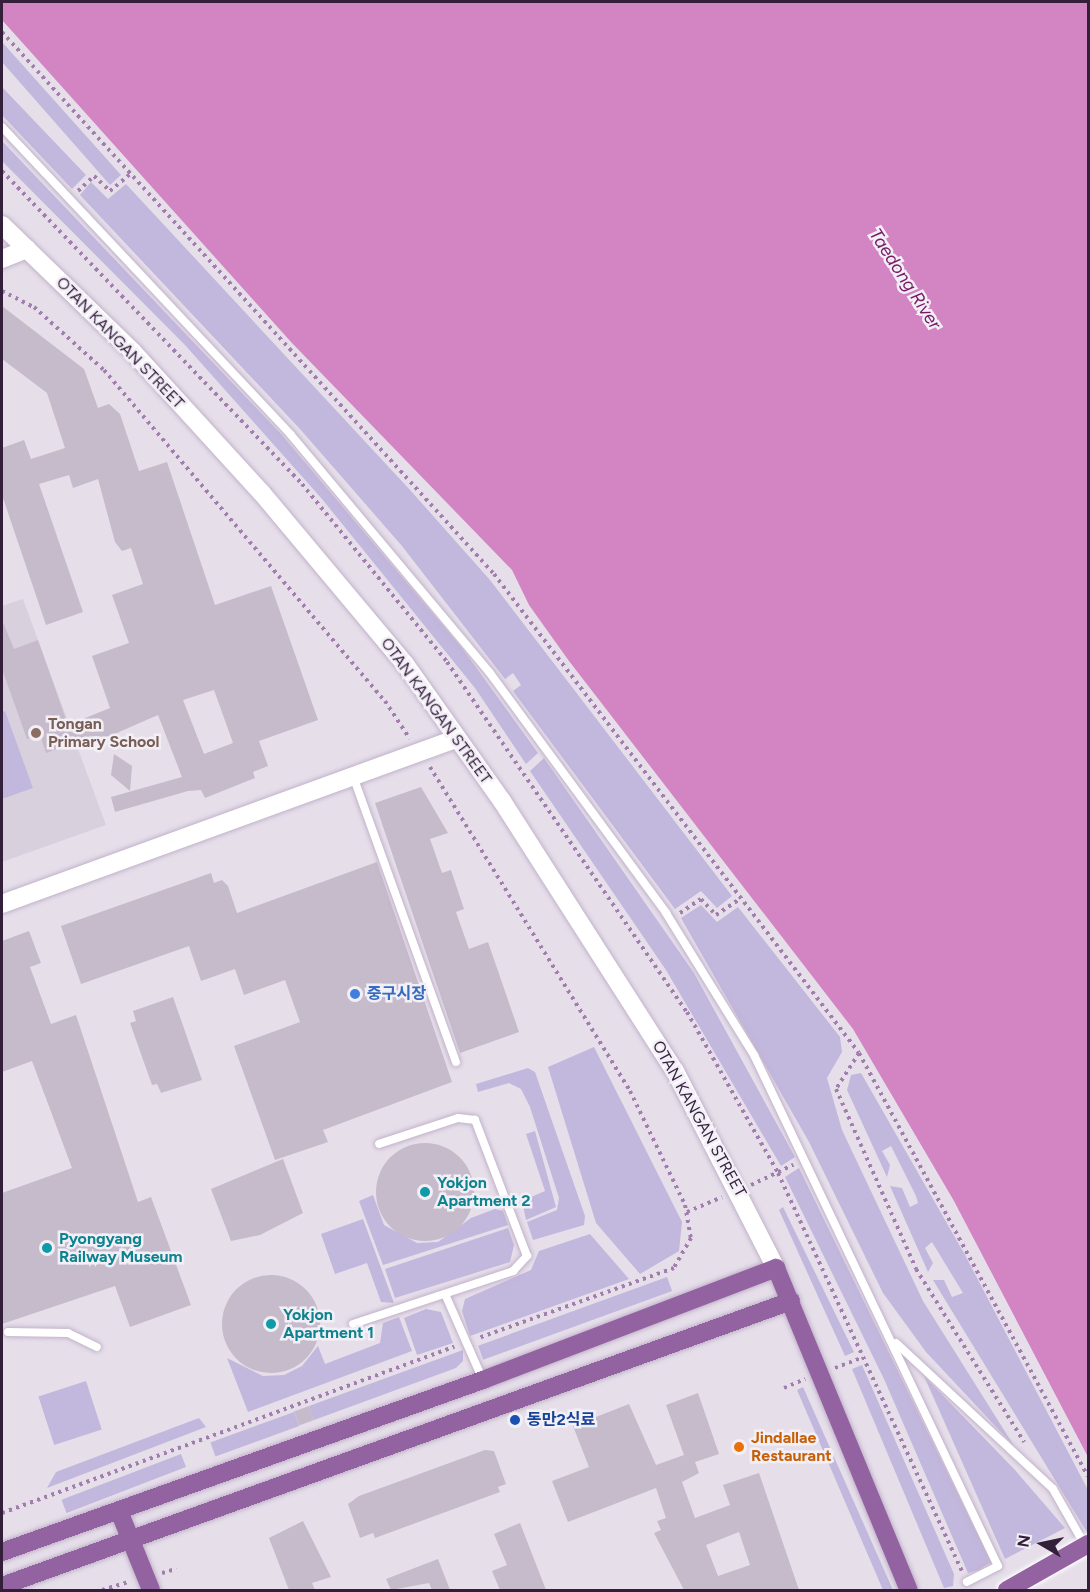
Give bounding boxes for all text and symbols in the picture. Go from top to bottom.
water label: Taedong River [864,225,946,333]
street label: OTAN KANGAN STREET [52,273,188,413]
street label: OTAN KANGAN STREET [377,634,495,788]
place label: Tongan Primary School [48,714,160,752]
marker: Tongan Primary School [29,726,43,740]
place label: 중구시장 [367,984,426,1004]
marker: 중구시장 [348,987,362,1001]
street label: OTAN KANGAN STREET [648,1037,750,1201]
place label: Yokjon Apartment 2 [437,1173,530,1211]
marker: Yokjon Apartment 2 [418,1185,432,1199]
place label: Pyongyang Railway Museum [59,1229,183,1267]
marker: Pyongyang Railway Museum [40,1241,54,1255]
place label: Yokjon Apartment 1 [283,1305,374,1343]
marker: Yokjon Apartment 1 [264,1317,278,1331]
place label: 동만2식료 [527,1410,595,1430]
marker: 동만2식료 [508,1413,522,1427]
place label: Jindallae Restaurant [751,1428,832,1466]
marker: Jindallae Restaurant [732,1440,746,1454]
north arrow [1012,1514,1072,1574]
text: N [1013,1534,1034,1549]

